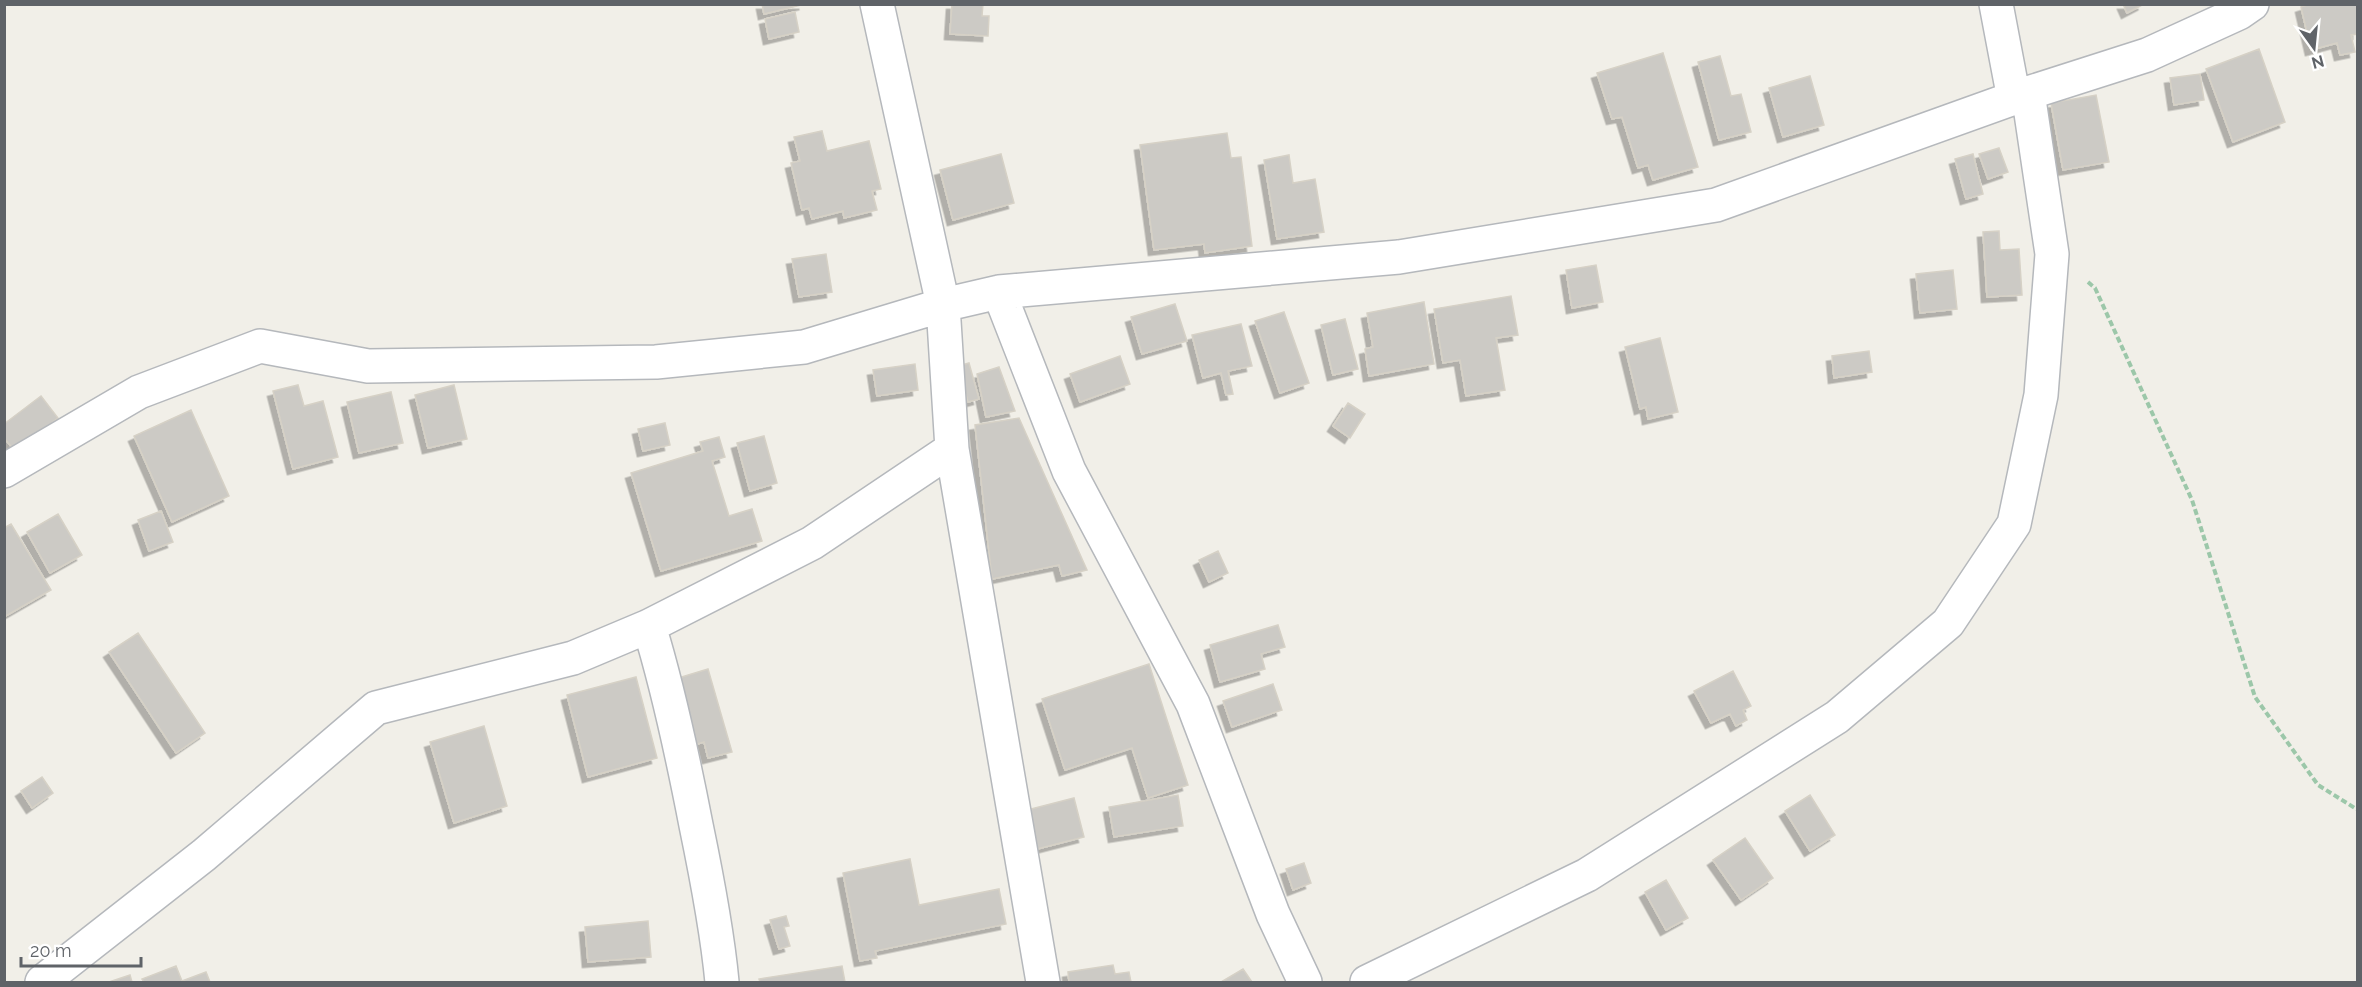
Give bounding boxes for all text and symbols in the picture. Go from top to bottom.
north arrow [2284,18,2344,78]
text: N [2309,51,2326,73]
scale bar [21,930,141,968]
text: 20 m [30,940,72,961]

